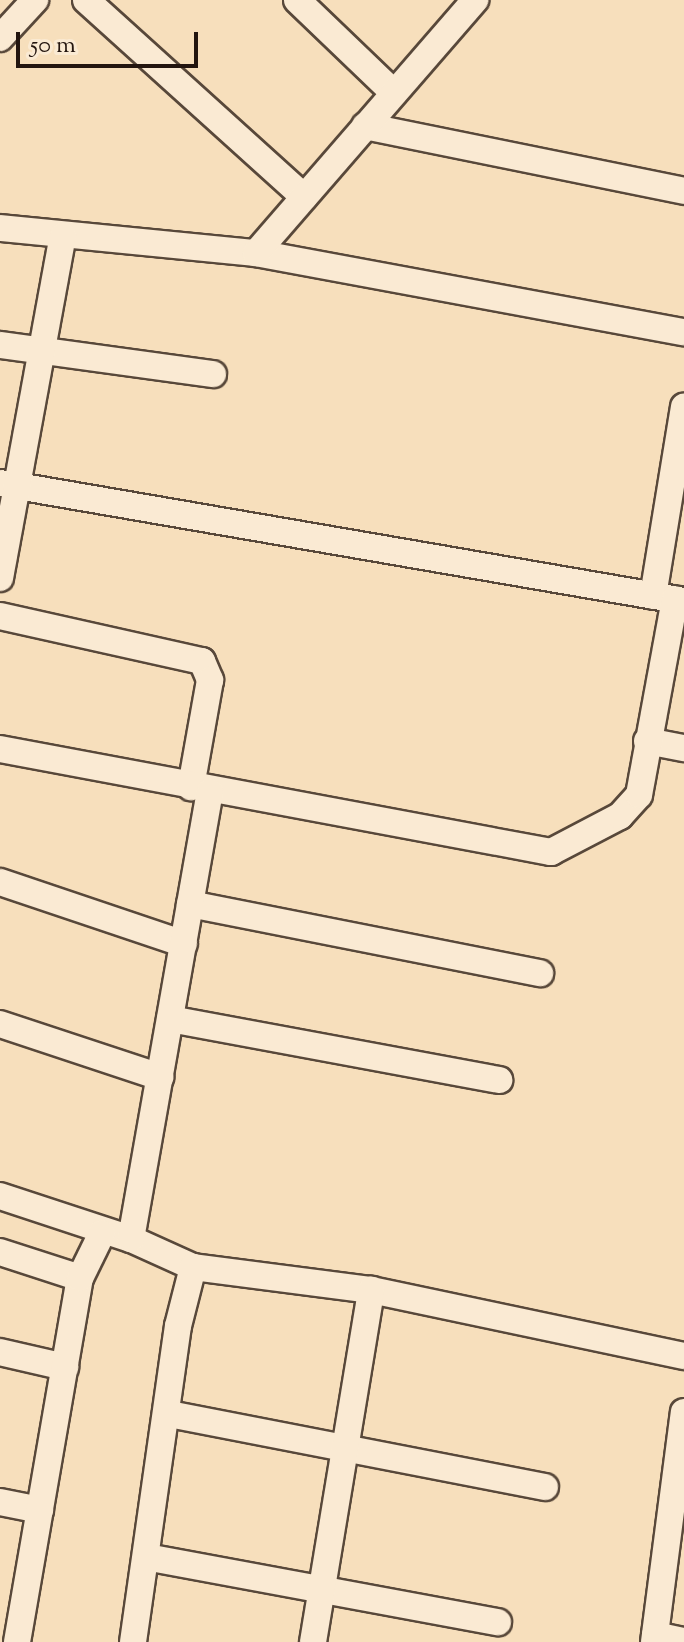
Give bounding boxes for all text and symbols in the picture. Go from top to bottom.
scale bar [20,16,202,66]
text: 50 m [30,29,76,63]

